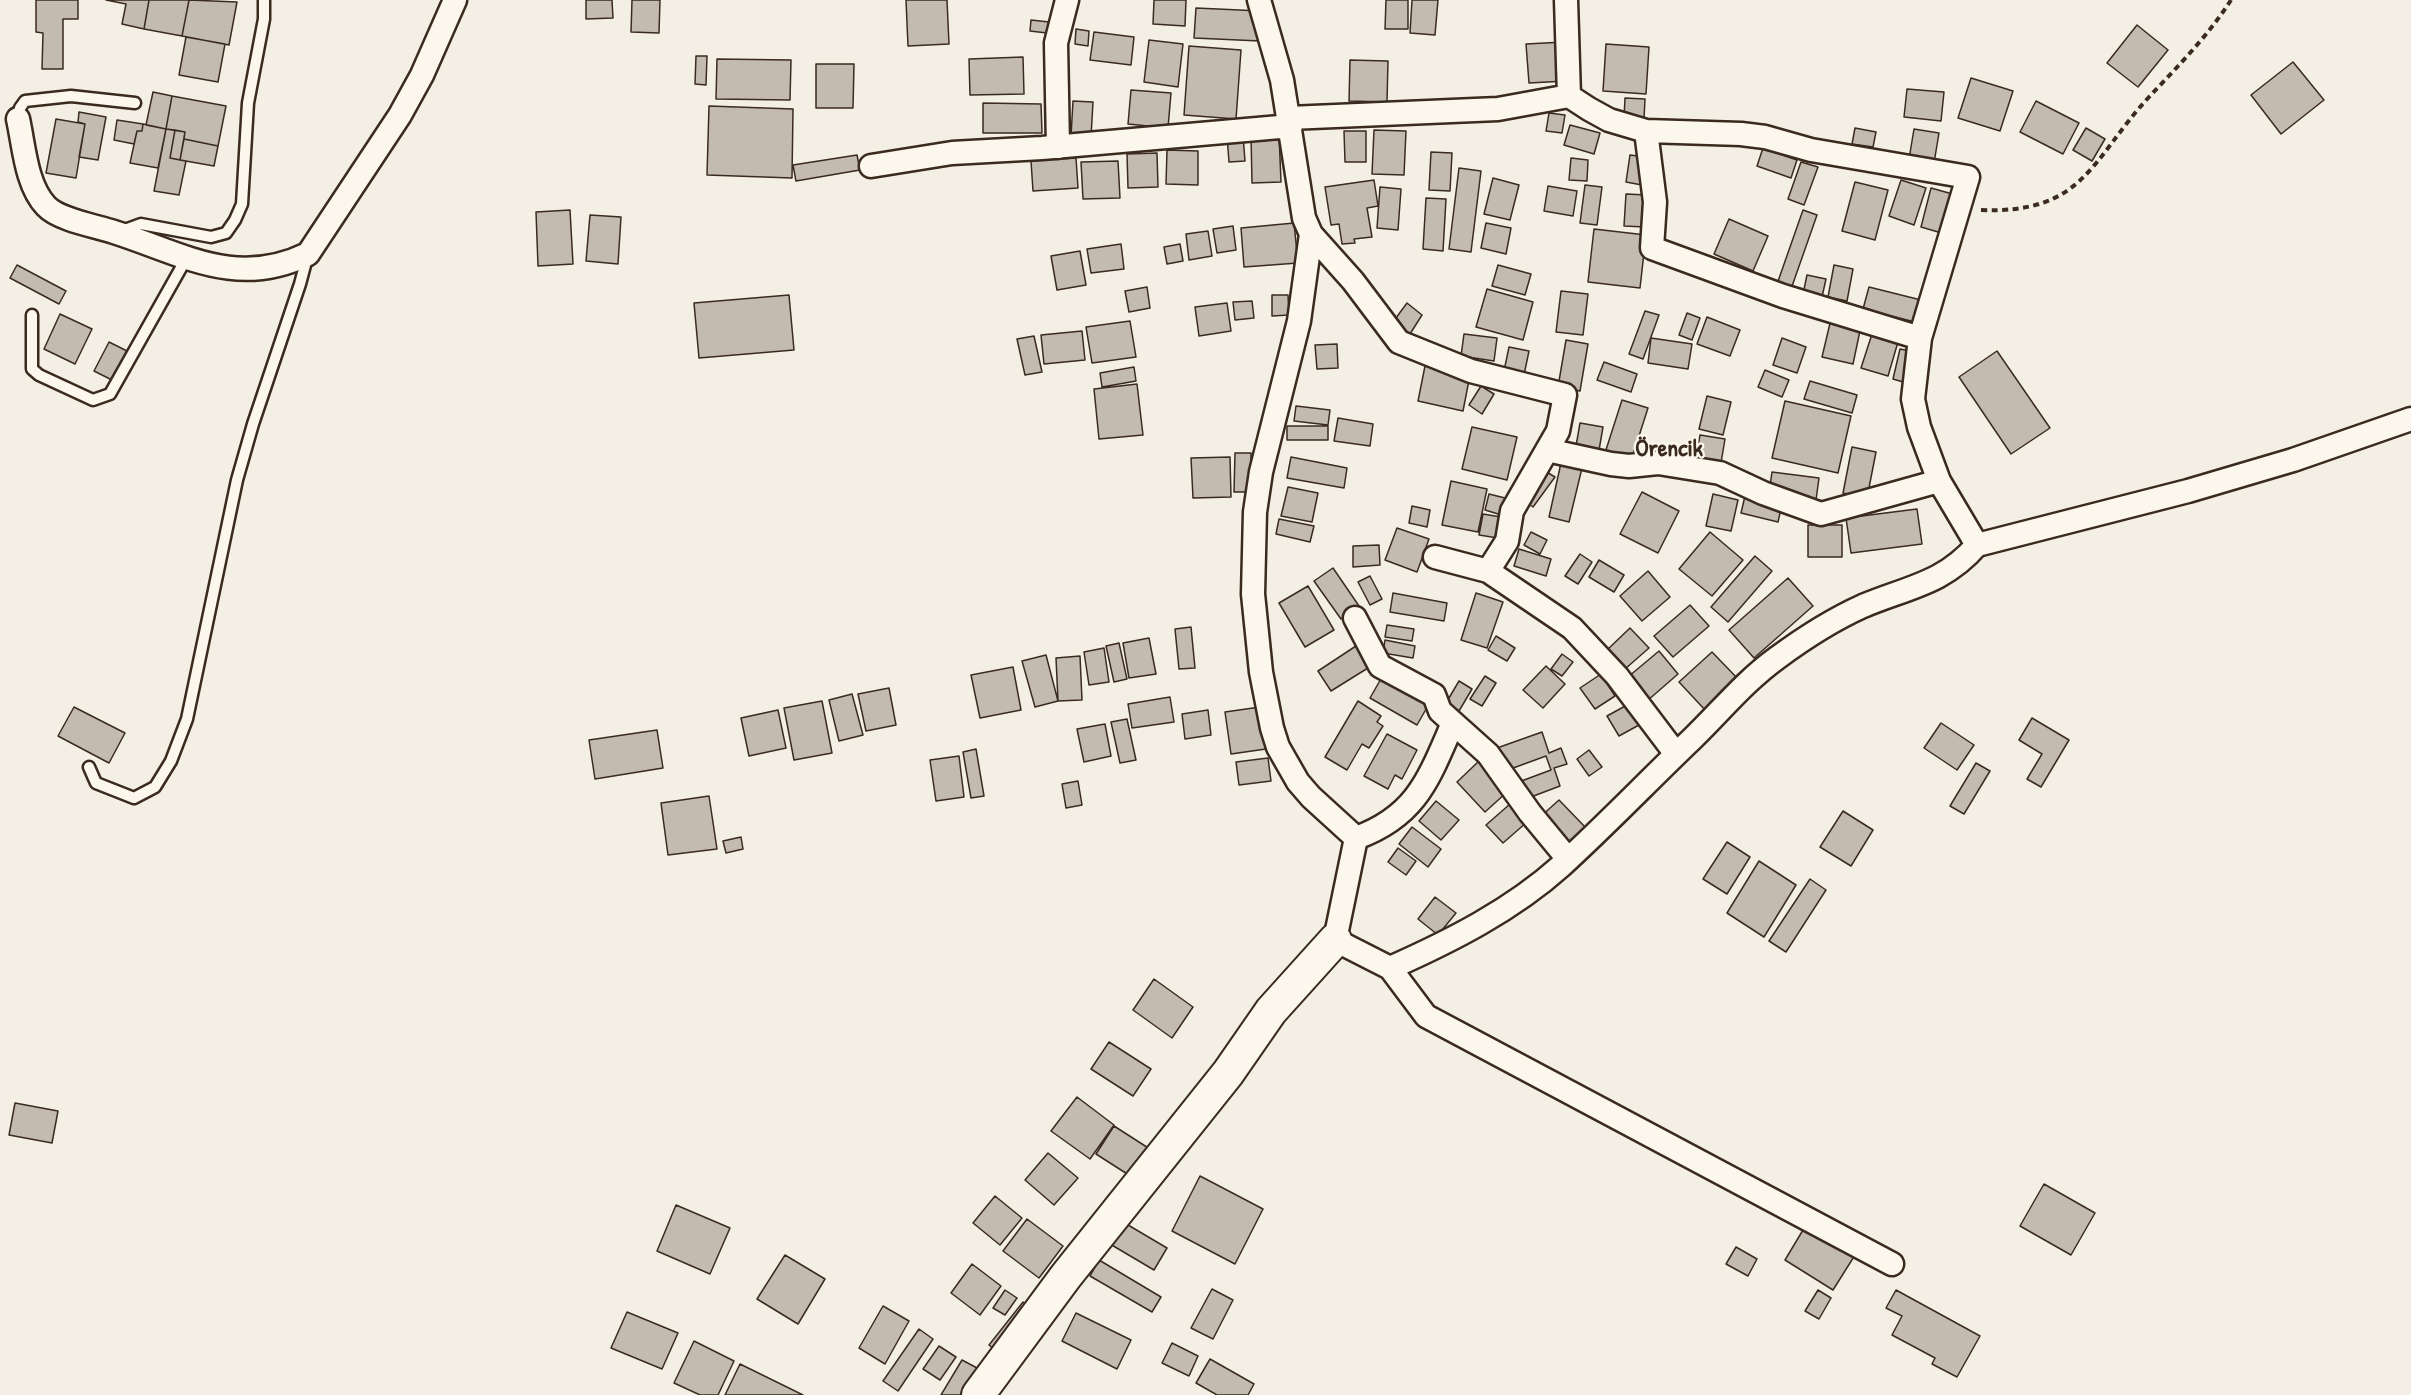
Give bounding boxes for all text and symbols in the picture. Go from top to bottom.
district label: Örencik [1635,436,1703,464]

